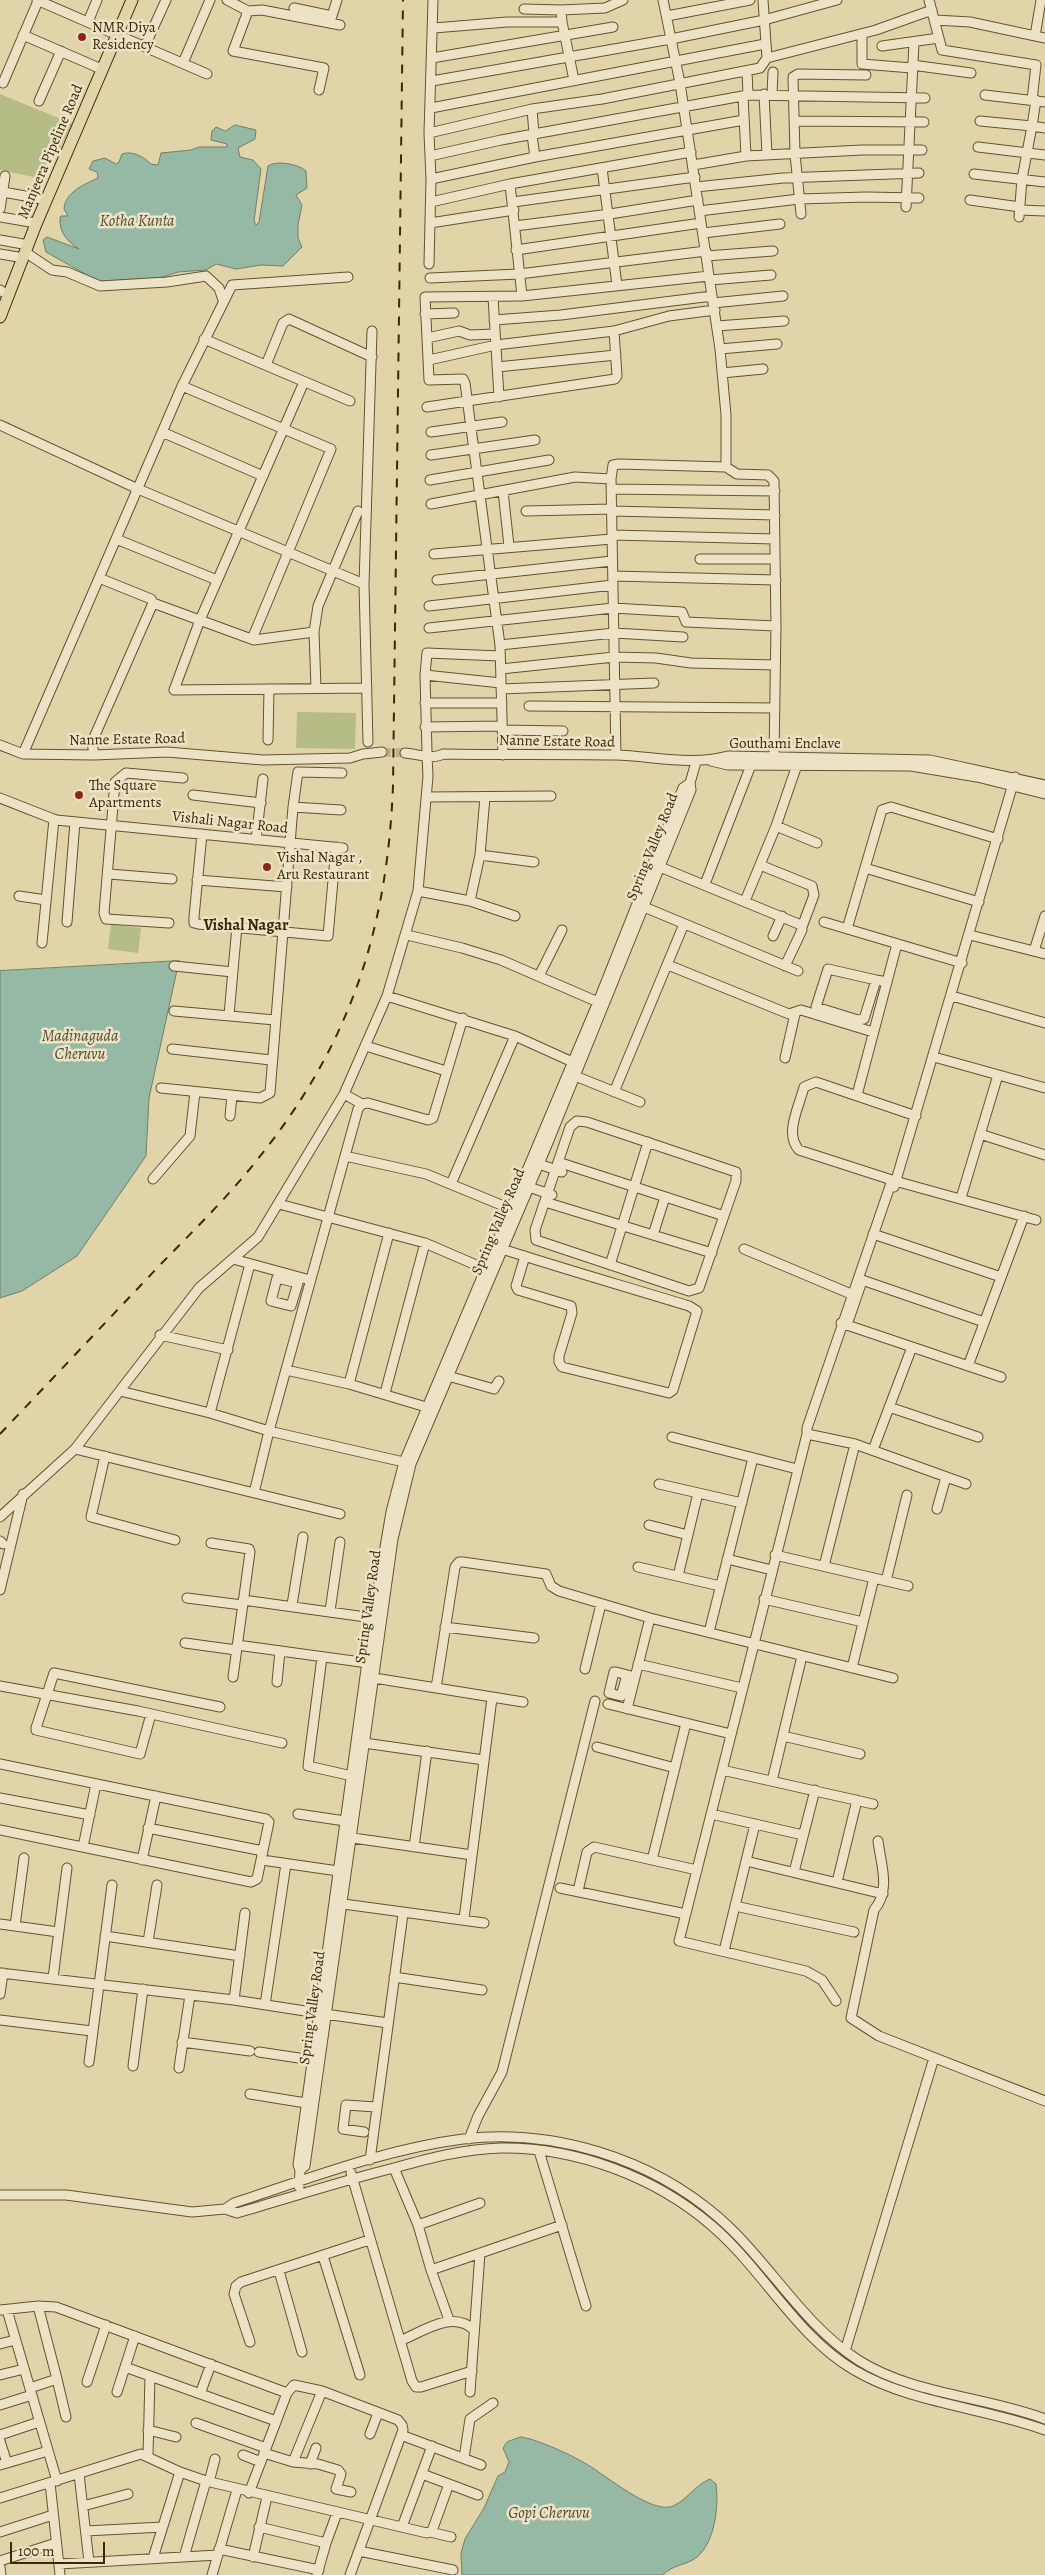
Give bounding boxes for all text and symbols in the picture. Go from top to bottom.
place label: NMR Diya Residency [92,19,156,54]
marker: NMR Diya Residency [76,31,88,43]
street label: Manjeera Pipeline Road [14,82,88,222]
water label: Kotha Kunta [100,212,174,232]
street label: Nanne Estate Road [69,730,185,750]
street label: Nanne Estate Road [499,732,615,752]
street label: Gouthami Enclave [729,735,841,753]
place label: The Square Apartments [89,777,161,812]
marker: The Square Apartments [73,789,85,801]
street label: Spring Valley Road [623,791,683,903]
street label: Vishali Nagar Road [171,808,289,838]
place label: Vishal Nagar , Aru Restaurant [277,849,370,884]
marker: Vishal Nagar , Aru Restaurant [261,861,273,873]
district label: Vishal Nagar [203,916,289,936]
water label: Madinaguda Cheruvu [42,1027,118,1065]
street label: Spring Valley Road [468,1166,530,1278]
street label: Spring Valley Road [352,1549,386,1665]
street label: Spring Valley Road [296,1950,330,2066]
water label: Gopi Cheruvu [508,2504,590,2524]
scale bar [12,2532,108,2564]
text: 100 m [18,2541,55,2561]

